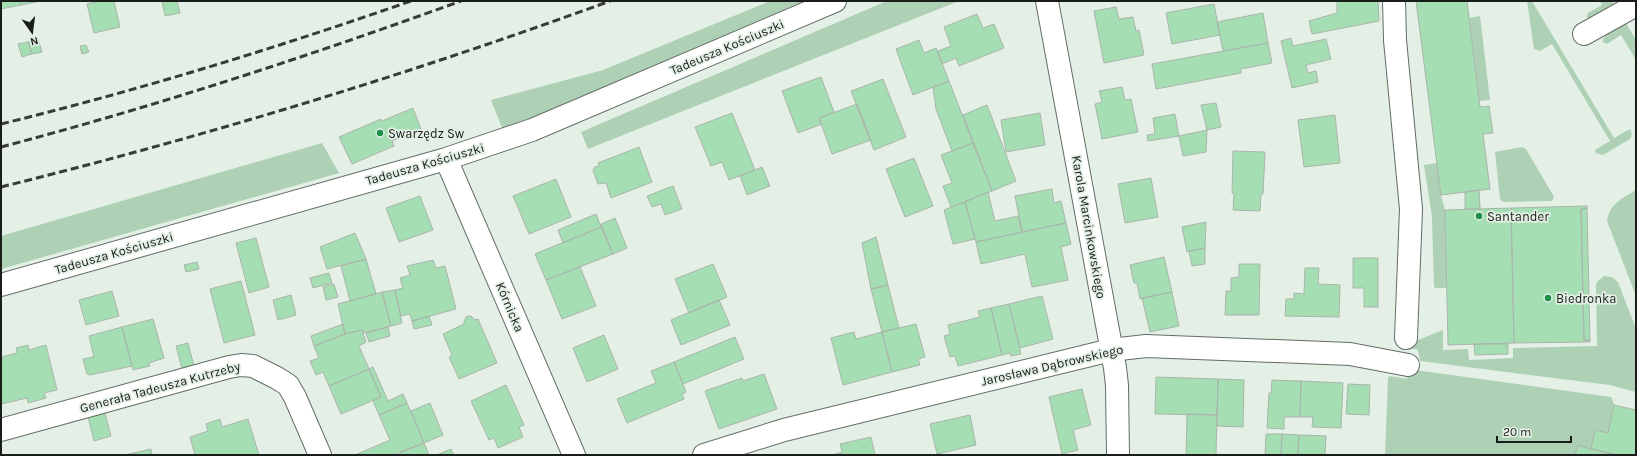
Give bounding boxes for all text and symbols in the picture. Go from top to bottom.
north arrow [12,12,52,52]
street label: Tadeusza Kościuszki [668,16,786,78]
text: N [29,34,40,48]
place label: Swarzędz Sw [388,126,465,141]
marker: Swarzędz Sw [375,128,385,138]
street label: Tadeusza Kościuszki [364,140,486,188]
street label: Karola Marcinkowskiego [1069,154,1109,300]
place label: Santander [1487,209,1549,224]
marker: Santander [1474,211,1484,221]
street label: Tadeusza Kościuszki [53,229,175,277]
street label: Kórnicka [493,280,527,334]
place label: Biedronka [1556,291,1616,306]
marker: Biedronka [1543,293,1553,303]
street label: Jarosława Dąbrowskiego [980,341,1124,389]
street label: Generała Tadeusza Kutrzeby [78,358,242,416]
scale bar [1497,418,1571,444]
text: 20 m [1503,425,1531,439]

